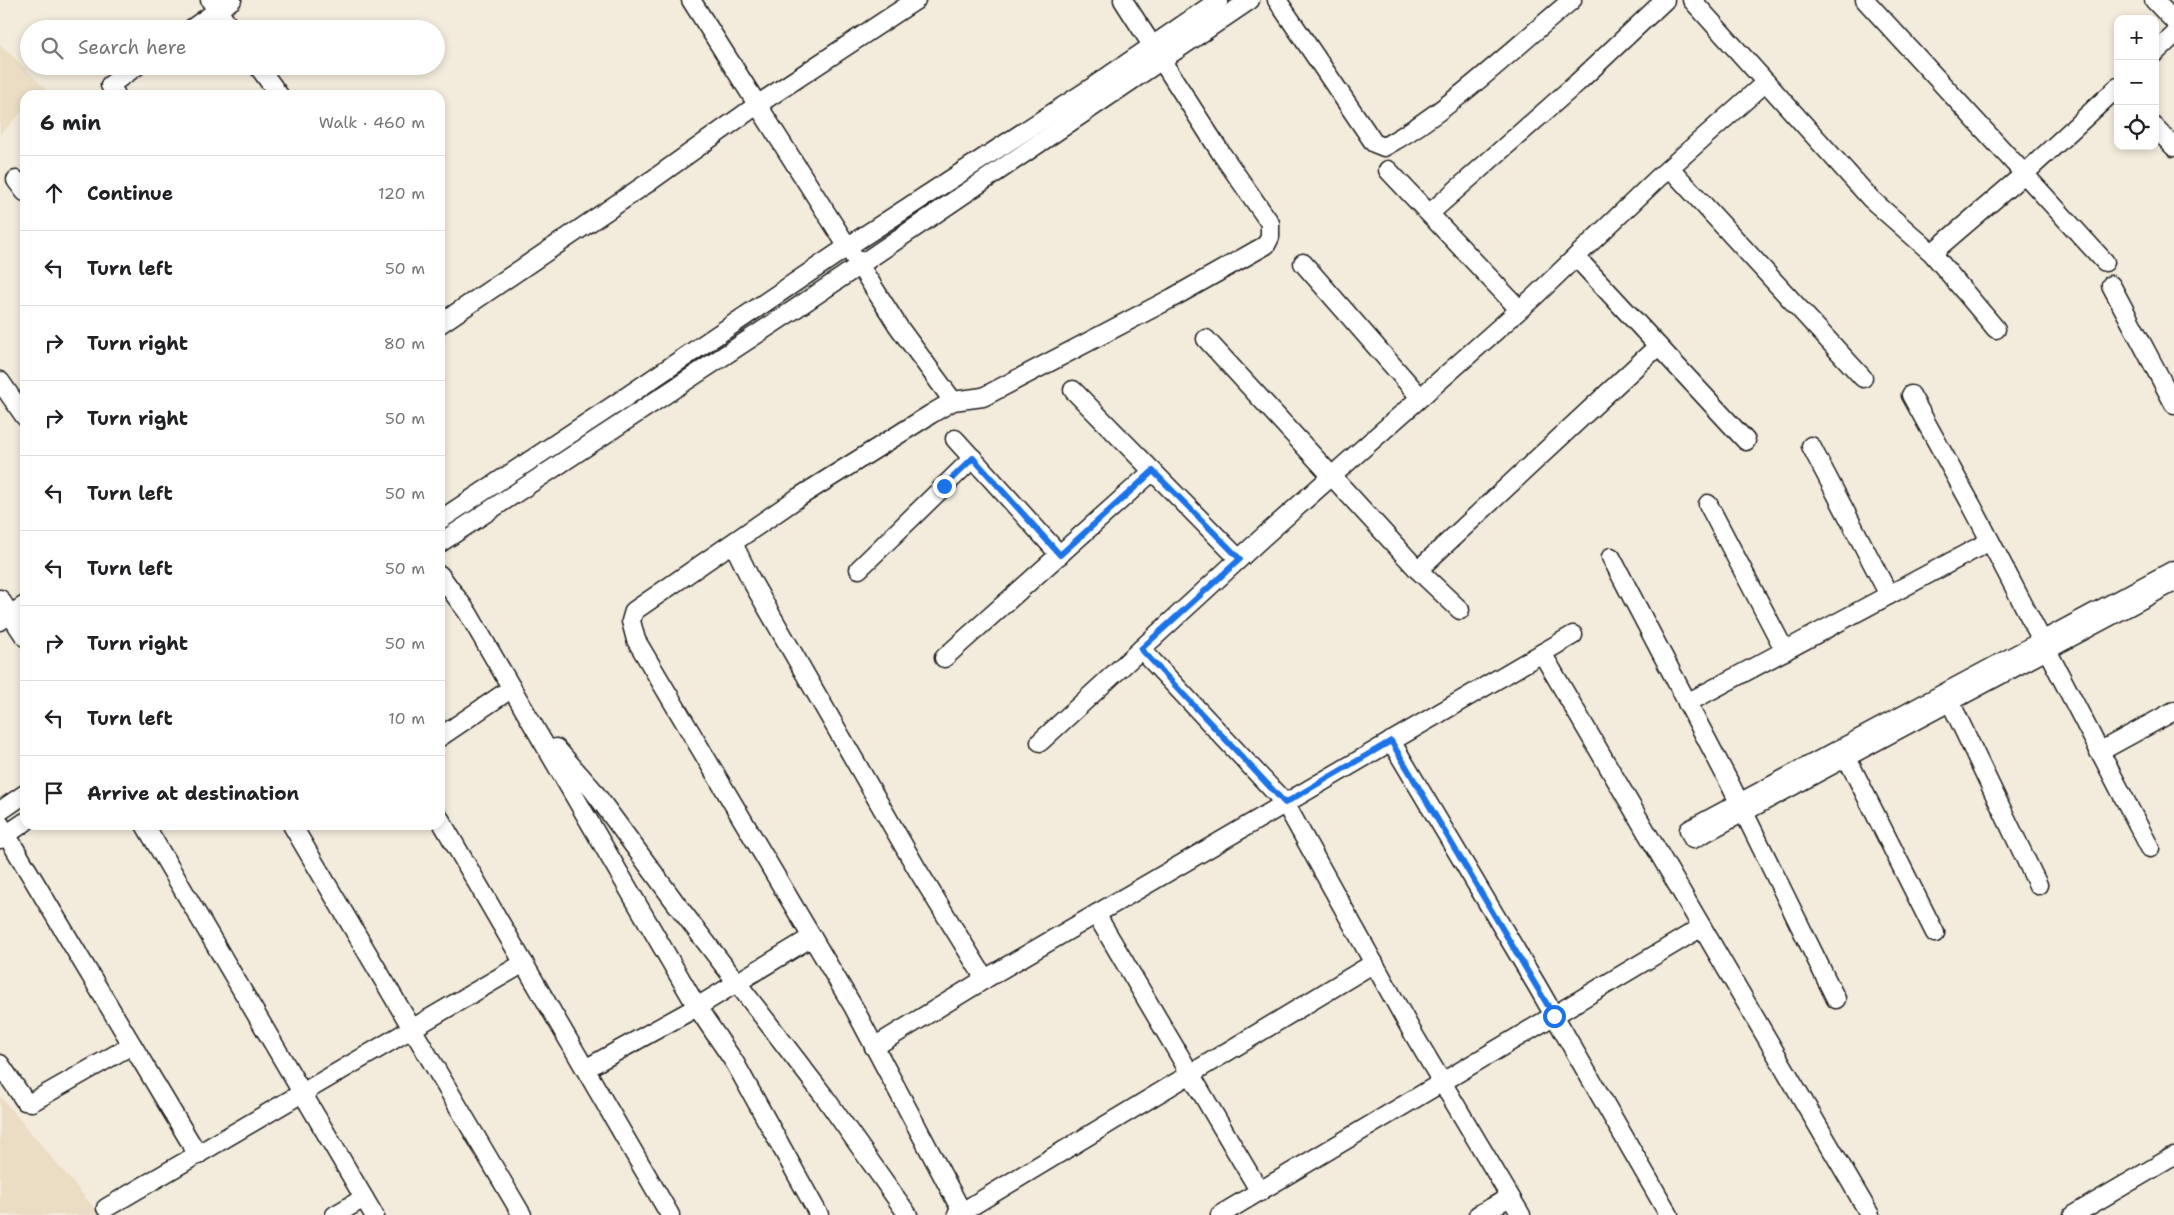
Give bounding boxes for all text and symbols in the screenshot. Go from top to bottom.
map controls [2114,15,2159,150]
button: + [2114,15,2159,60]
search box [20,20,445,75]
icon: search [38,34,66,62]
text: Search here [78,35,187,60]
button: − [2114,60,2159,105]
button: locate [2114,105,2159,150]
text: 6 min [40,109,101,137]
text: Walk · 460 m [319,112,425,133]
icon: ahead [40,179,68,207]
text: Continue [87,181,173,206]
text: 120 m [378,183,425,204]
icon: left [40,254,68,282]
text: Turn left [87,256,173,281]
text: 50 m [385,258,425,279]
icon: right [40,329,68,357]
text: Turn right [87,331,188,356]
text: 80 m [384,333,425,354]
icon: right [40,404,68,432]
text: Turn right [87,406,188,431]
text: 50 m [385,408,425,429]
route end [933,475,956,498]
icon: left [40,479,68,507]
text: Turn left [87,481,173,506]
text: 50 m [385,483,425,504]
icon: left [40,554,68,582]
text: Turn left [87,556,173,581]
text: 50 m [385,558,425,579]
icon: right [40,629,68,657]
text: Turn right [87,631,188,656]
text: 50 m [385,633,425,654]
icon: left [40,704,68,732]
text: Turn left [87,706,173,731]
text: 10 m [388,708,425,729]
icon: arrive [40,779,68,807]
text: Arrive at destination [87,781,299,806]
route start [1543,1005,1566,1028]

